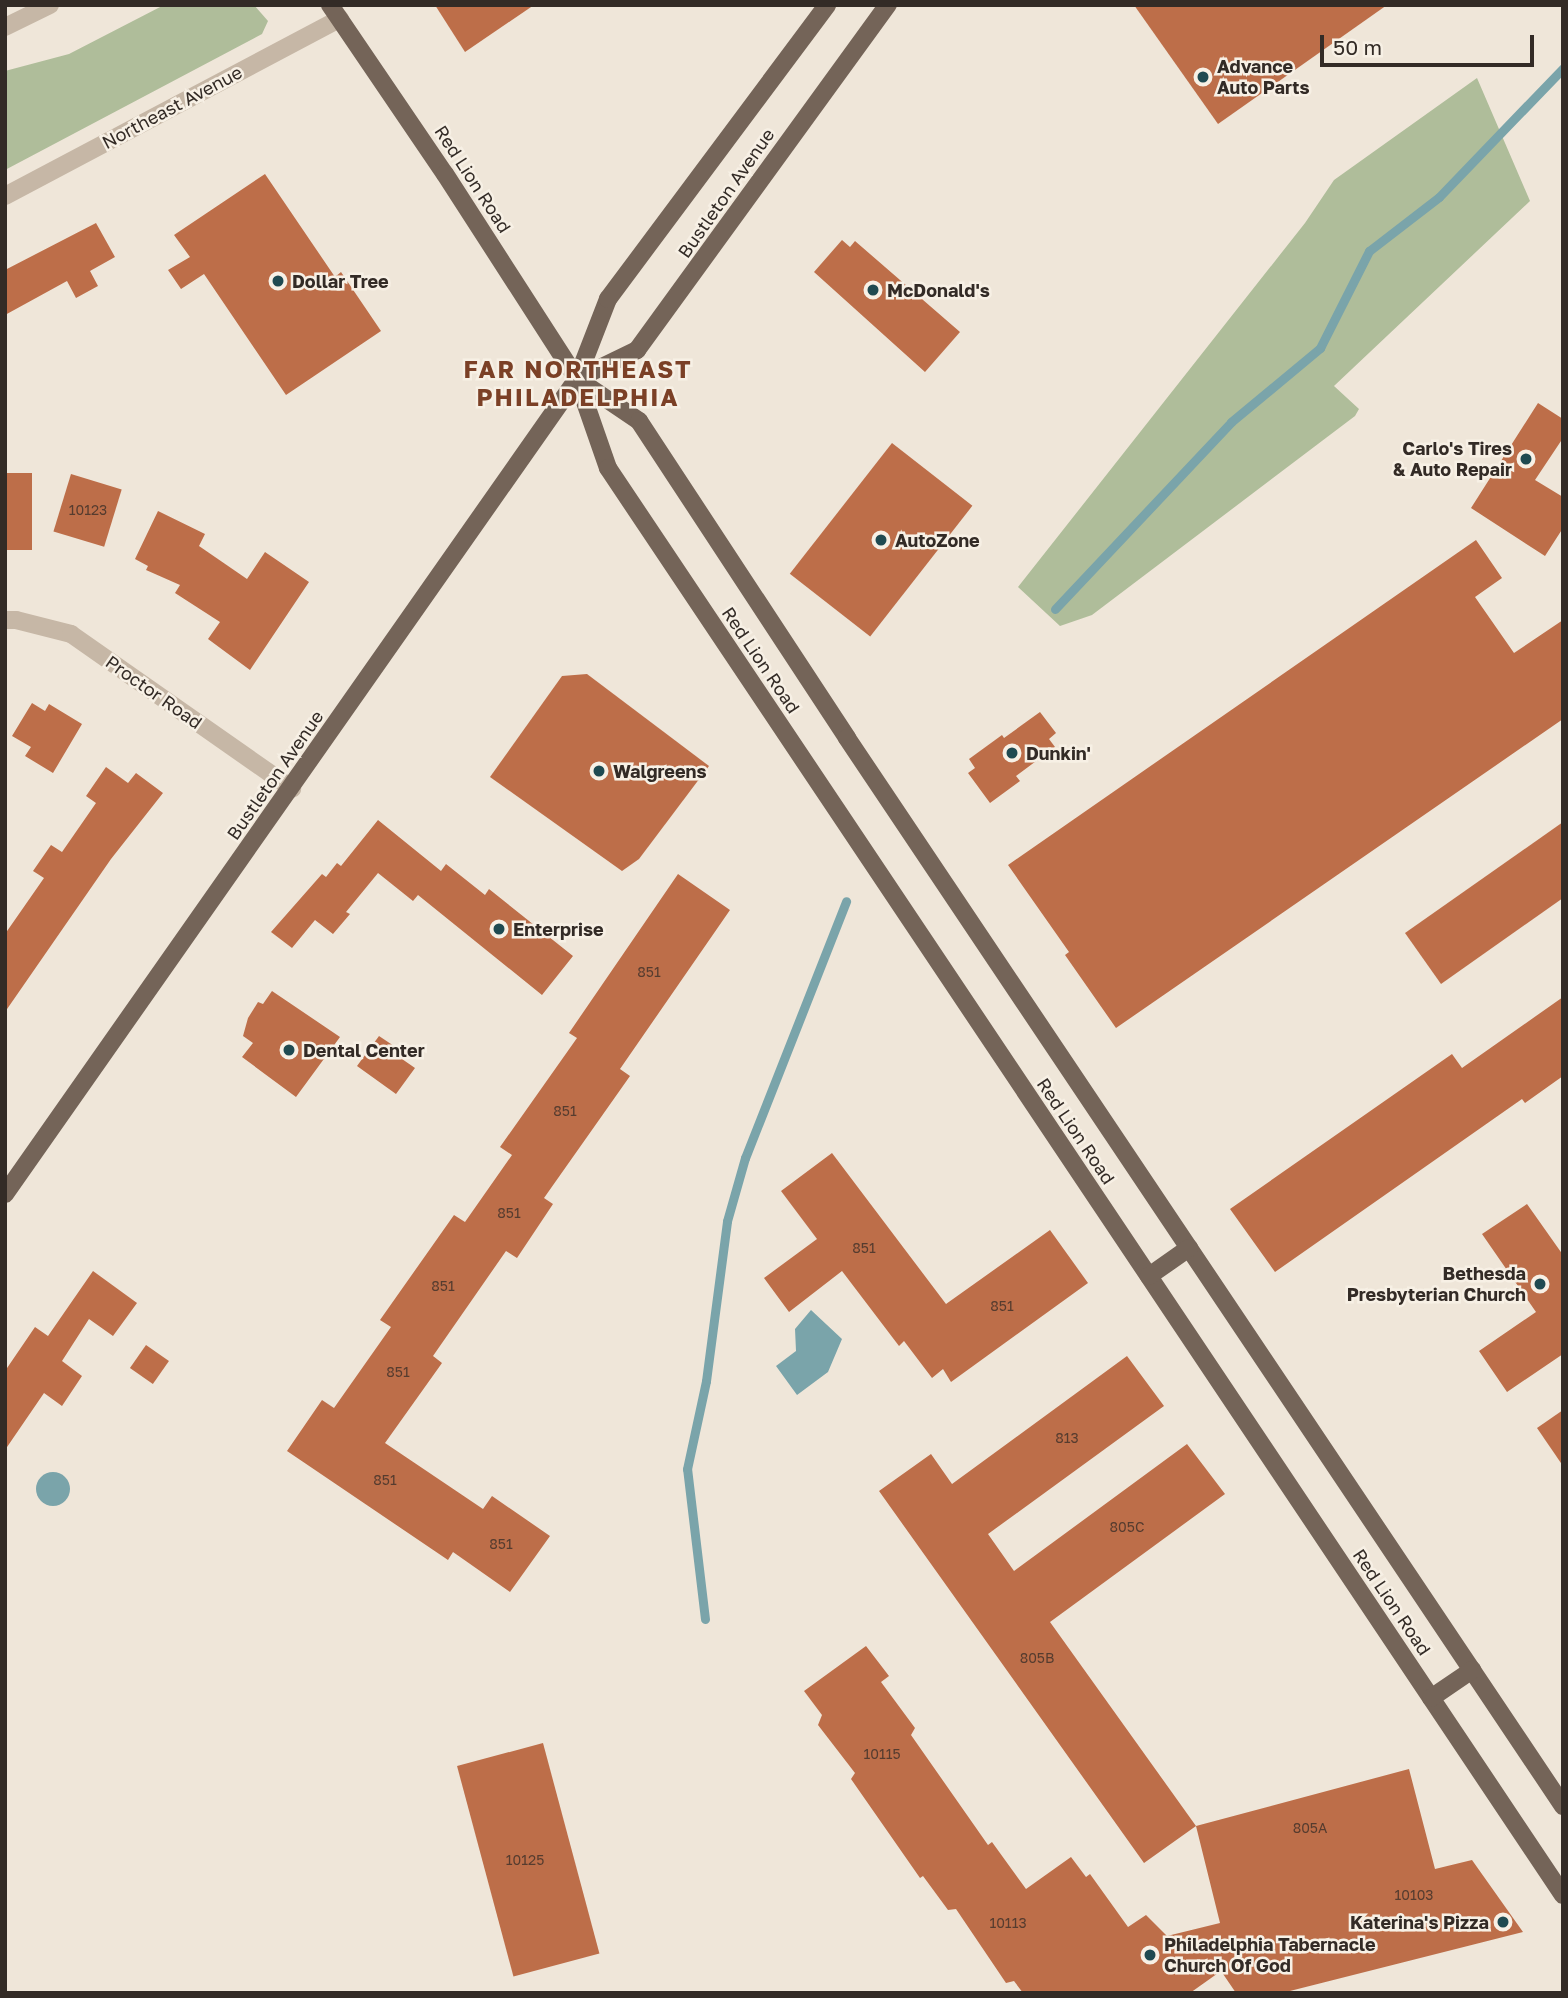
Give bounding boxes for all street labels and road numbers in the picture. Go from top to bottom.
street label: Northeast Avenue [98,61,246,153]
street label: Red Lion Road [430,121,516,237]
street label: Bustleton Avenue [673,124,779,262]
street label: Red Lion Road [717,603,805,717]
street label: Proctor Road [102,651,206,733]
street label: Bustleton Avenue [222,706,328,844]
street label: Red Lion Road [1032,1074,1120,1188]
street label: Red Lion Road [1348,1545,1436,1659]

